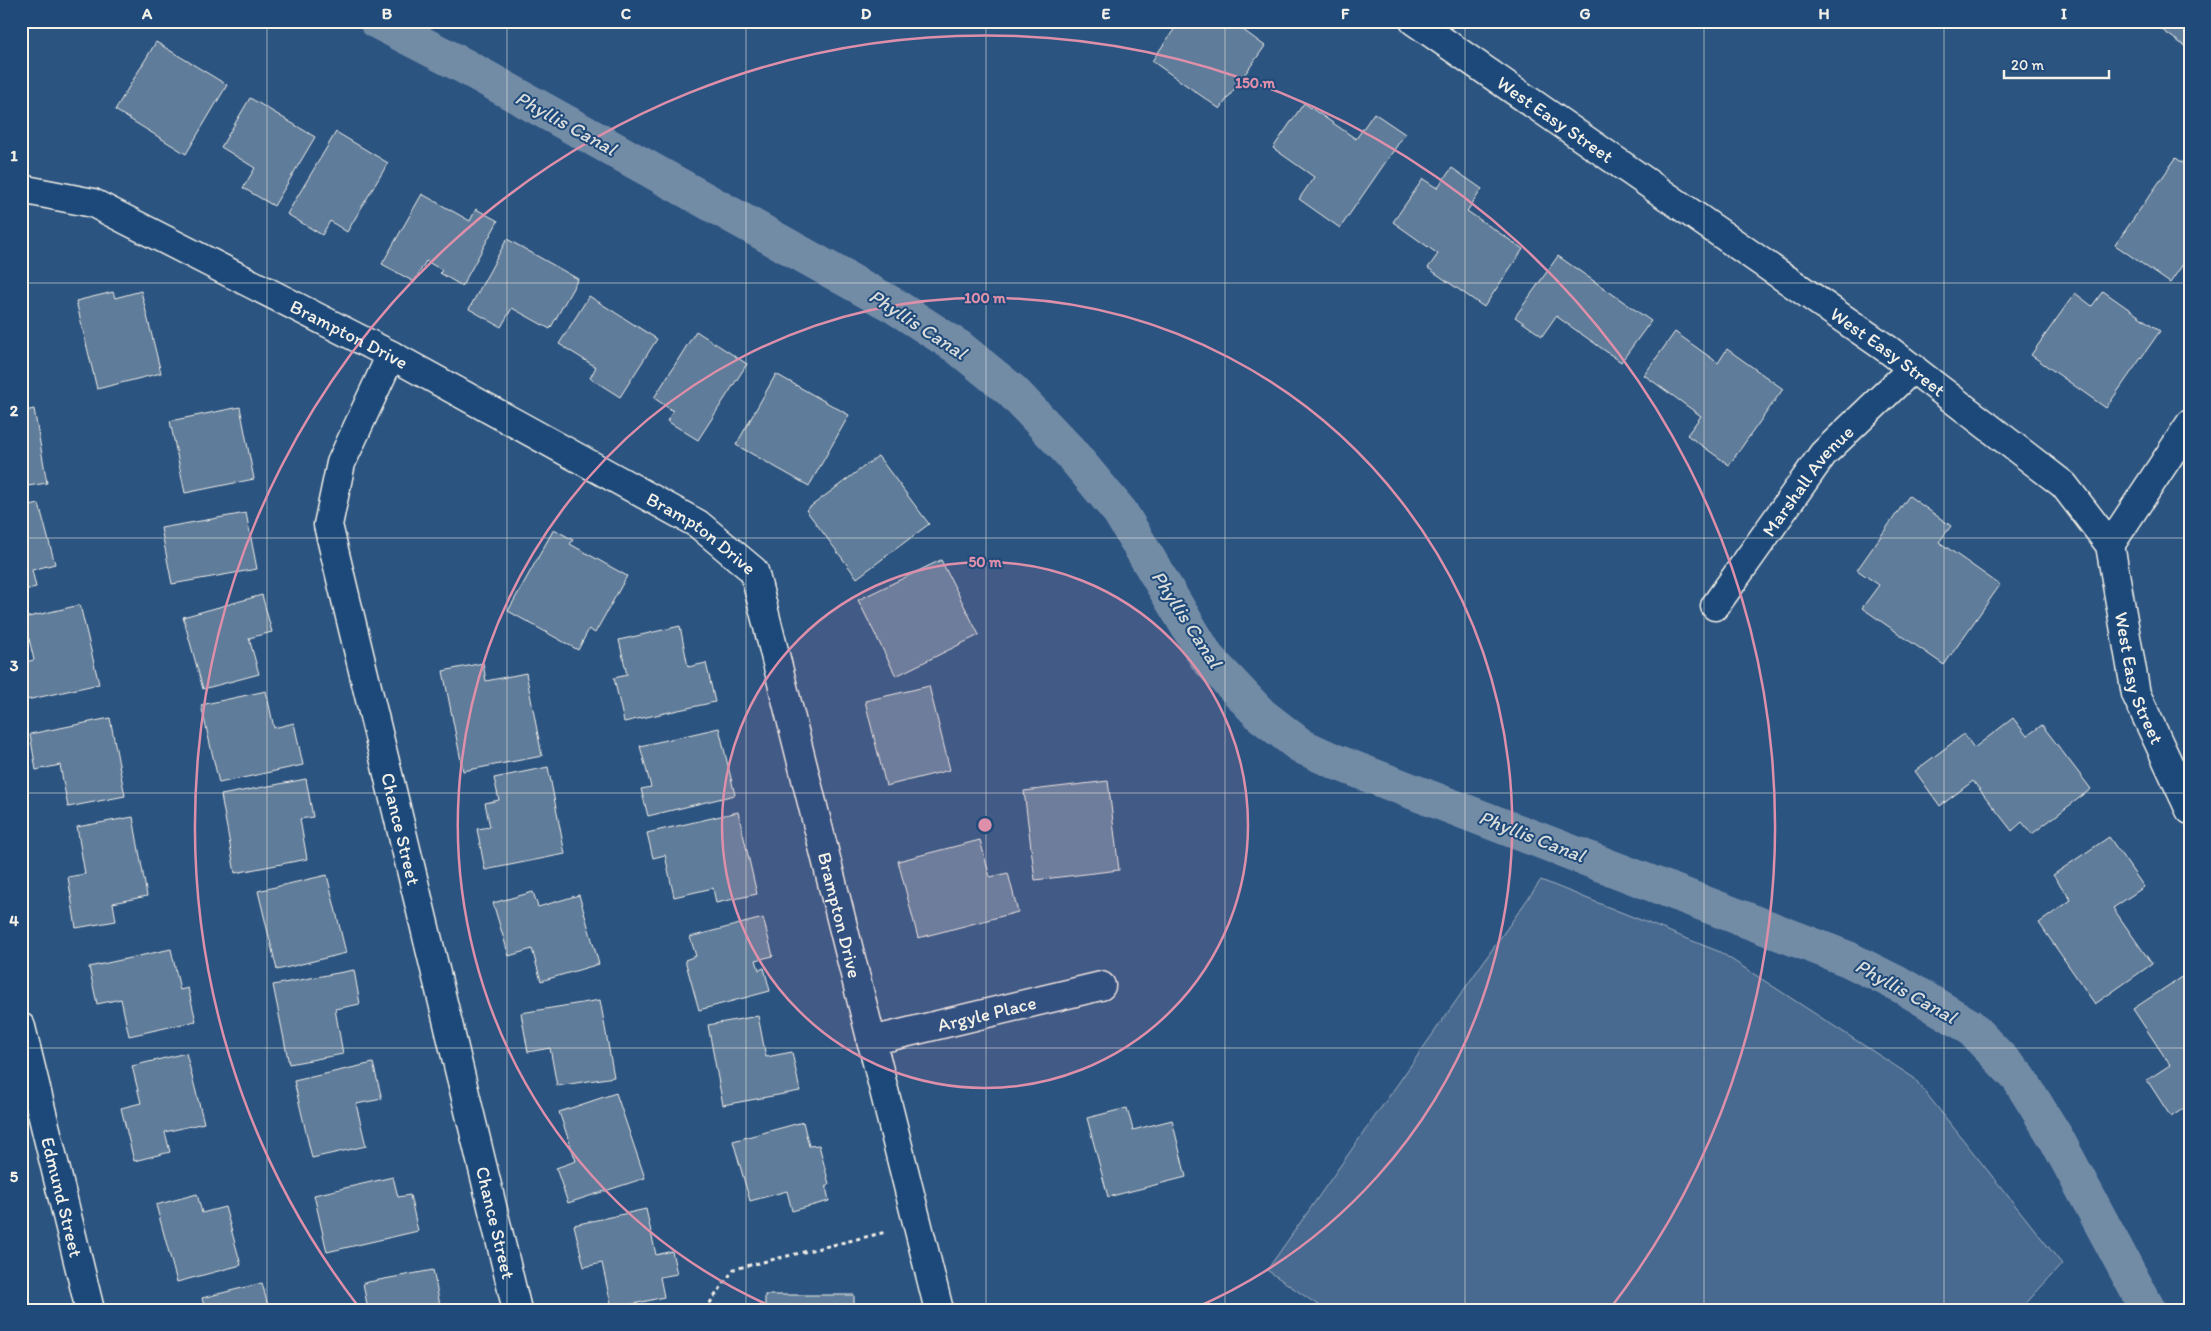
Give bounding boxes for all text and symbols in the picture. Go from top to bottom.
text: A [141,4,153,23]
text: B [382,4,393,23]
text: C [621,4,632,23]
text: D [861,4,872,23]
text: E [1102,4,1111,23]
text: F [1341,4,1350,23]
text: G [1579,4,1591,23]
text: H [1818,4,1830,23]
text: I [2061,4,2067,23]
scale bar [2004,48,2108,80]
text: 20 m [2011,56,2045,74]
street label: West Easy Street [1492,71,1618,168]
text: 150 m [1235,74,1275,92]
water label: Phyllis Canal [511,85,622,161]
text: 1 [10,146,18,165]
water label: Phyllis Canal [865,284,972,365]
text: 100 m [964,289,1006,307]
street label: Brampton Drive [286,295,412,374]
street label: West Easy Street [1826,302,1950,402]
text: 2 [10,401,19,420]
street label: Marshall Avenue [1757,420,1858,541]
street label: Brampton Drive [642,487,760,580]
text: 50 m [968,553,1002,571]
water label: Phyllis Canal [1147,566,1228,673]
street label: West Easy Street [2110,610,2169,748]
text: 3 [10,656,19,675]
street label: Chance Street [376,770,425,888]
water label: Phyllis Canal [1476,805,1590,868]
centre of rings [976,816,994,834]
street label: Brampton Drive [813,850,866,981]
text: 4 [9,911,19,930]
water label: Phyllis Canal [1851,953,1962,1029]
street label: Argyle Place [935,991,1039,1037]
street label: Edmund Street [36,1135,88,1260]
street label: Chance Street [471,1164,520,1281]
text: 5 [10,1167,19,1186]

